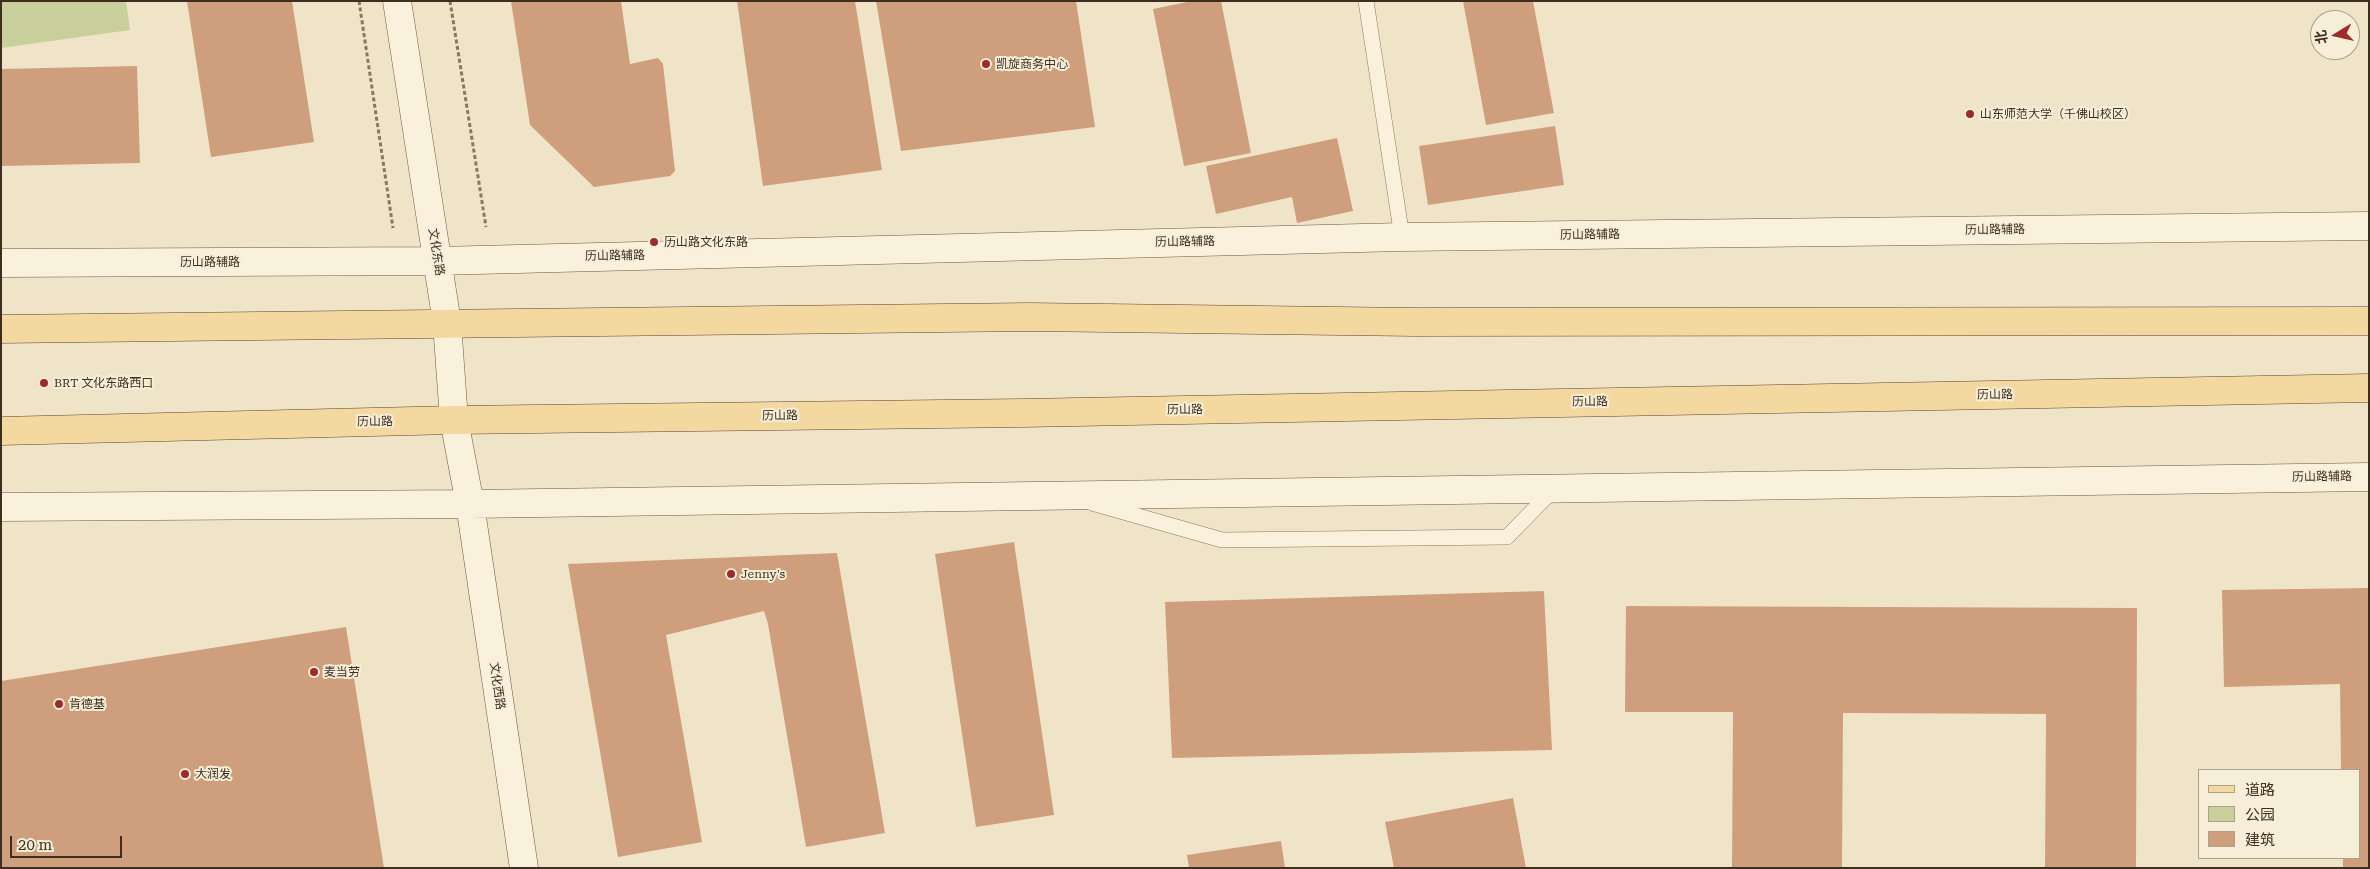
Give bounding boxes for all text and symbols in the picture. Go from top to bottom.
north arrow [2310,10,2360,60]
text: 北 [2312,29,2330,45]
place label: 凯旋商务中心 [996,57,1068,71]
marker: 凯旋商务中心 [980,58,992,70]
place label: 山东师范大学（千佛山校区） [1980,107,2136,121]
marker: 山东师范大学（千佛山校区） [1964,108,1976,120]
street label: 历山路辅路 [1965,222,2025,238]
street label: 文化东路 [425,227,447,277]
street label: 历山路辅路 [1560,227,1620,243]
street label: 历山路辅路 [1155,234,1215,250]
place label: 历山路文化东路 [664,235,748,249]
marker: 历山路文化东路 [648,236,660,248]
street label: 历山路辅路 [585,248,645,264]
street label: 历山路辅路 [180,255,240,269]
place label: BRT 文化东路西口 [54,376,153,390]
marker: BRT 文化东路西口 [38,377,50,389]
street label: 历山路 [1977,387,2013,403]
street label: 历山路 [1572,394,1608,410]
street label: 历山路 [1167,402,1203,418]
street label: 历山路 [762,408,798,424]
street label: 历山路 [357,414,393,430]
street label: 历山路辅路 [2292,469,2352,485]
place label: Jenny's [741,567,785,581]
marker: Jenny's [725,568,737,580]
street label: 文化西路 [487,661,507,711]
place label: 麦当劳 [324,665,360,679]
marker: 麦当劳 [308,666,320,678]
place label: 肯德基 [69,697,105,711]
marker: 肯德基 [53,698,65,710]
place label: 大润发 [195,767,231,781]
marker: 大润发 [179,768,191,780]
legend [2198,769,2360,859]
text: 道路 [2245,781,2275,799]
text: 公园 [2245,806,2275,824]
scale bar [12,826,125,858]
text: 建筑 [2245,831,2275,849]
text: 20 m [18,836,52,854]

